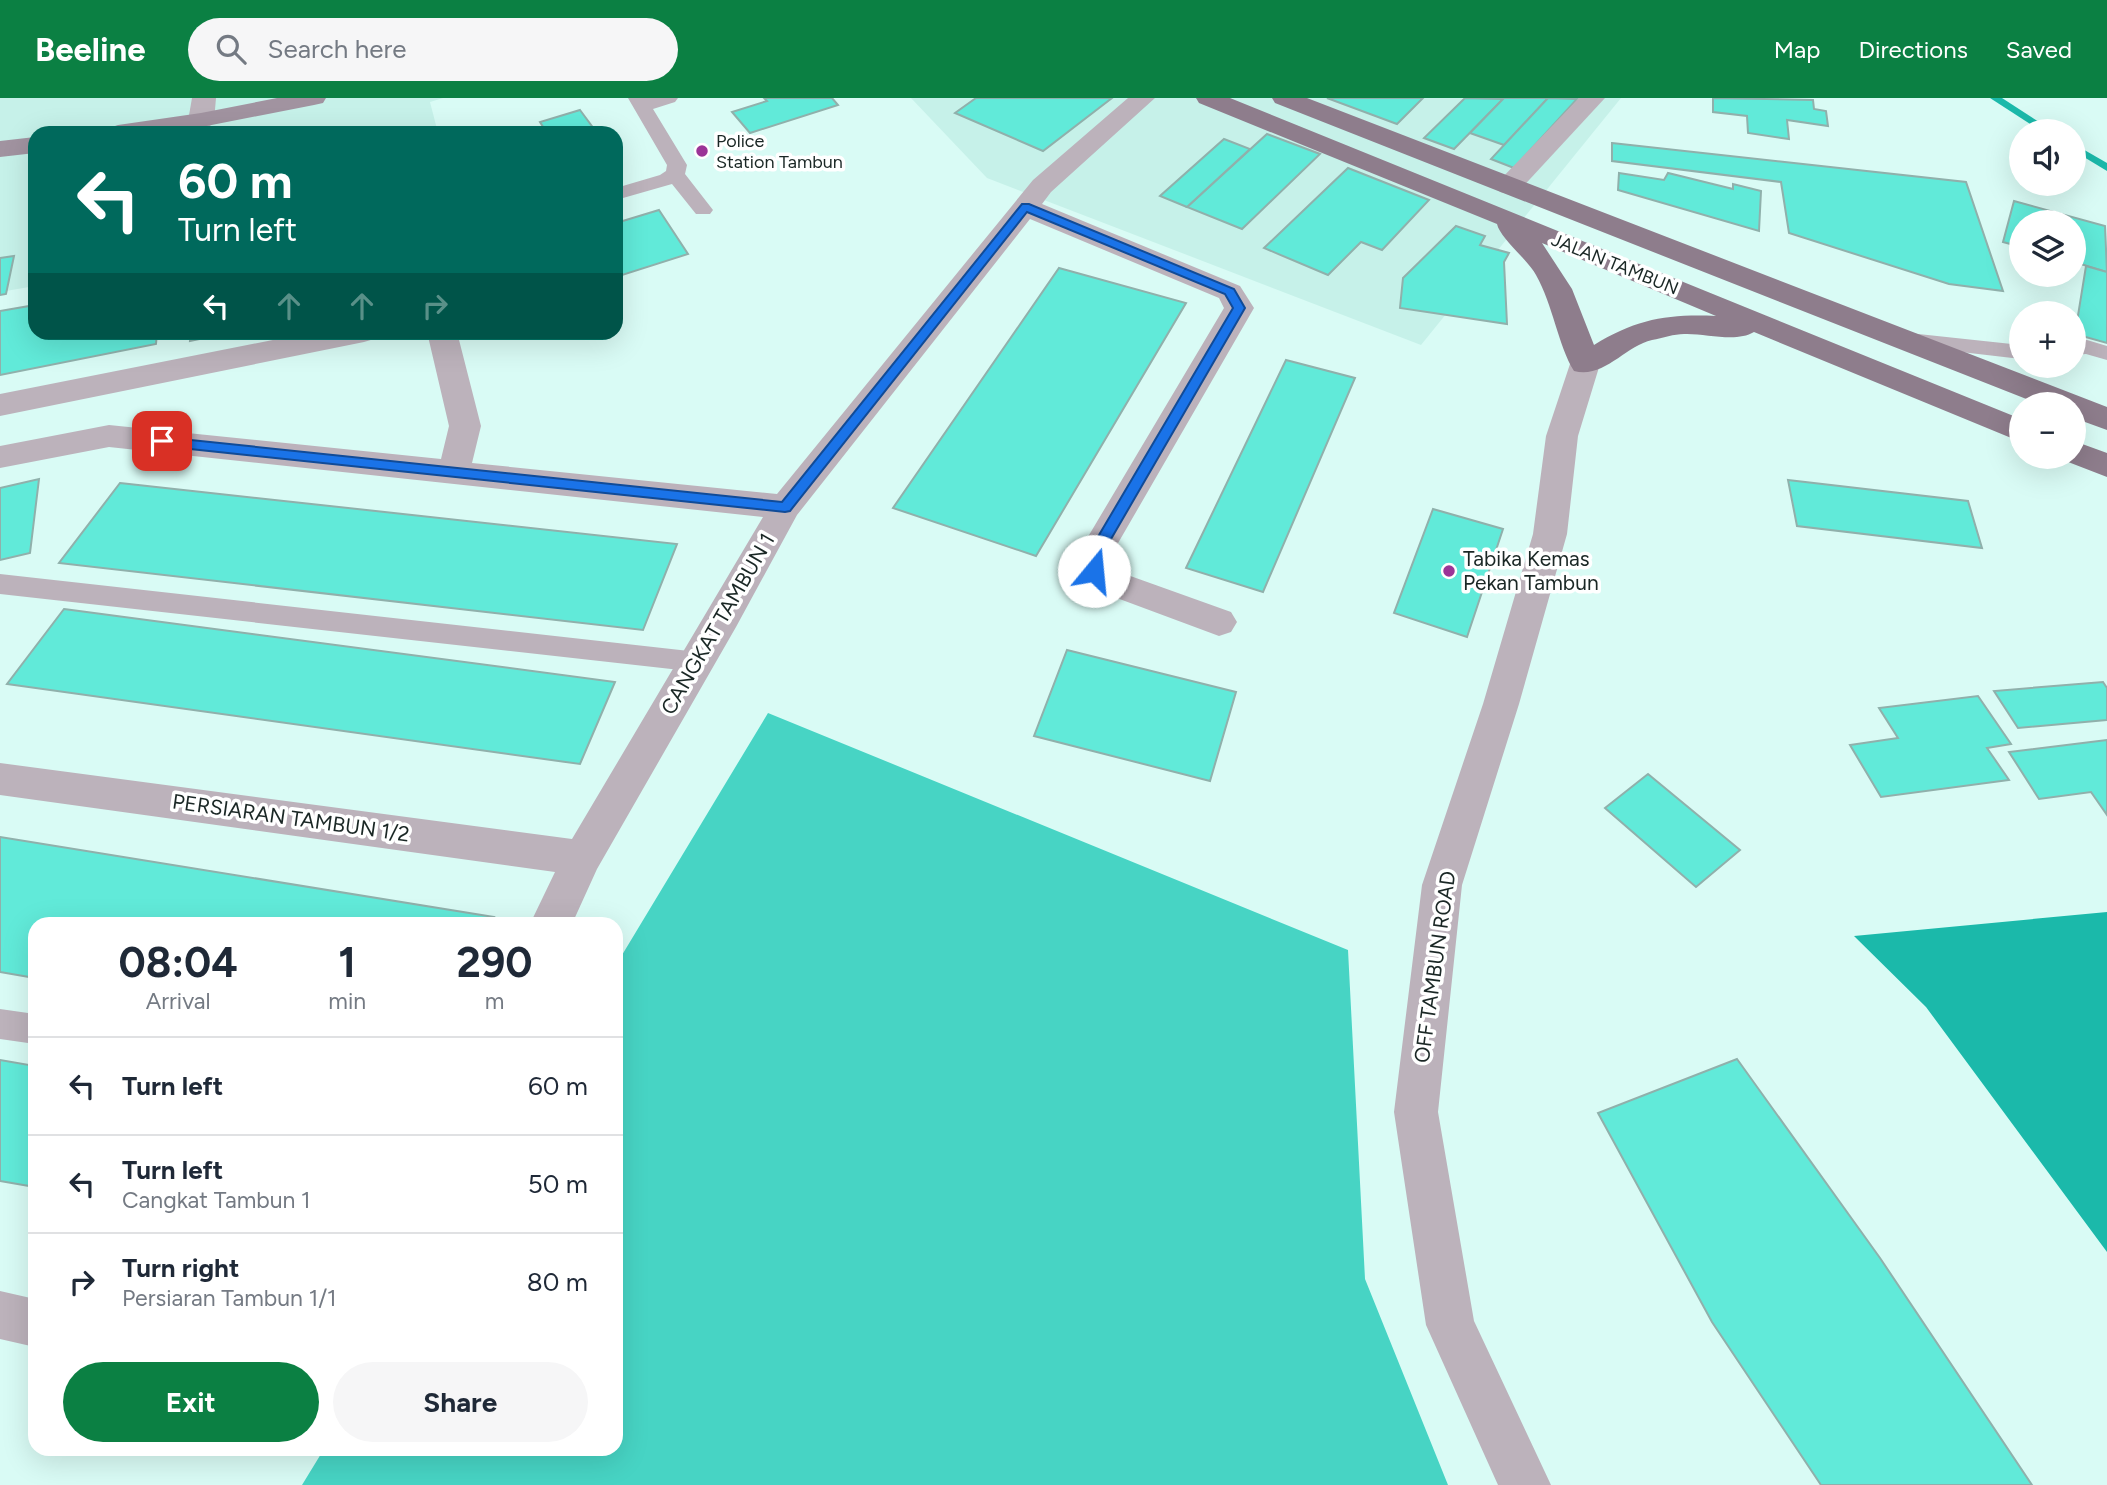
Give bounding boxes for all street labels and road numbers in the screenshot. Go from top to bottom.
street label: JALAN TAMBUN [1548,228,1682,300]
street label: CANGKAT TAMBUN 1 [655,529,780,719]
street label: PERSIARAN TAMBUN 1/2 [171,788,411,847]
street label: OFF TAMBUN ROAD [1409,869,1460,1065]

